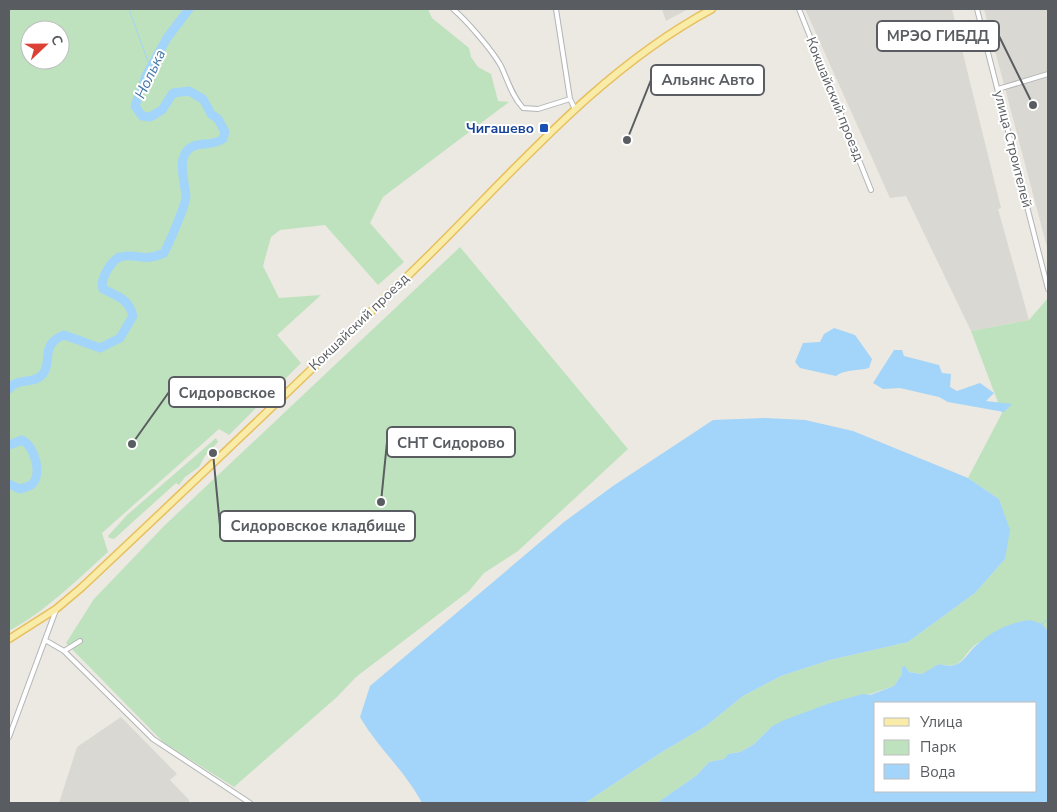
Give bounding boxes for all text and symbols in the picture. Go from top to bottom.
north arrow [20,20,70,70]
callout: МРЭО ГИБДД [877,21,999,51]
text: МРЭО ГИБДД [887,26,989,46]
text: С [46,32,67,49]
street label: Кокшайский проезд [801,34,869,164]
water label: Нолька [130,46,170,102]
callout: Альянс Авто [651,65,764,95]
text: Альянс Авто [661,70,755,90]
street label: улица Строителей [989,88,1037,210]
place label: Чигашево [466,119,534,138]
marker: Чигашево [538,122,550,134]
street label: Кокшайский проезд [305,269,413,375]
callout: Сидоровское [169,377,285,407]
text: Сидоровское [179,383,275,403]
callout: СНТ Сидорово [387,427,515,457]
text: СНТ Сидорово [397,433,505,453]
callout: Сидоровское кладбище [220,511,415,541]
text: Сидоровское кладбище [230,516,406,536]
legend [874,702,1037,792]
text: Улица [919,712,963,732]
text: Парк [920,737,956,757]
text: Вода [920,762,956,782]

